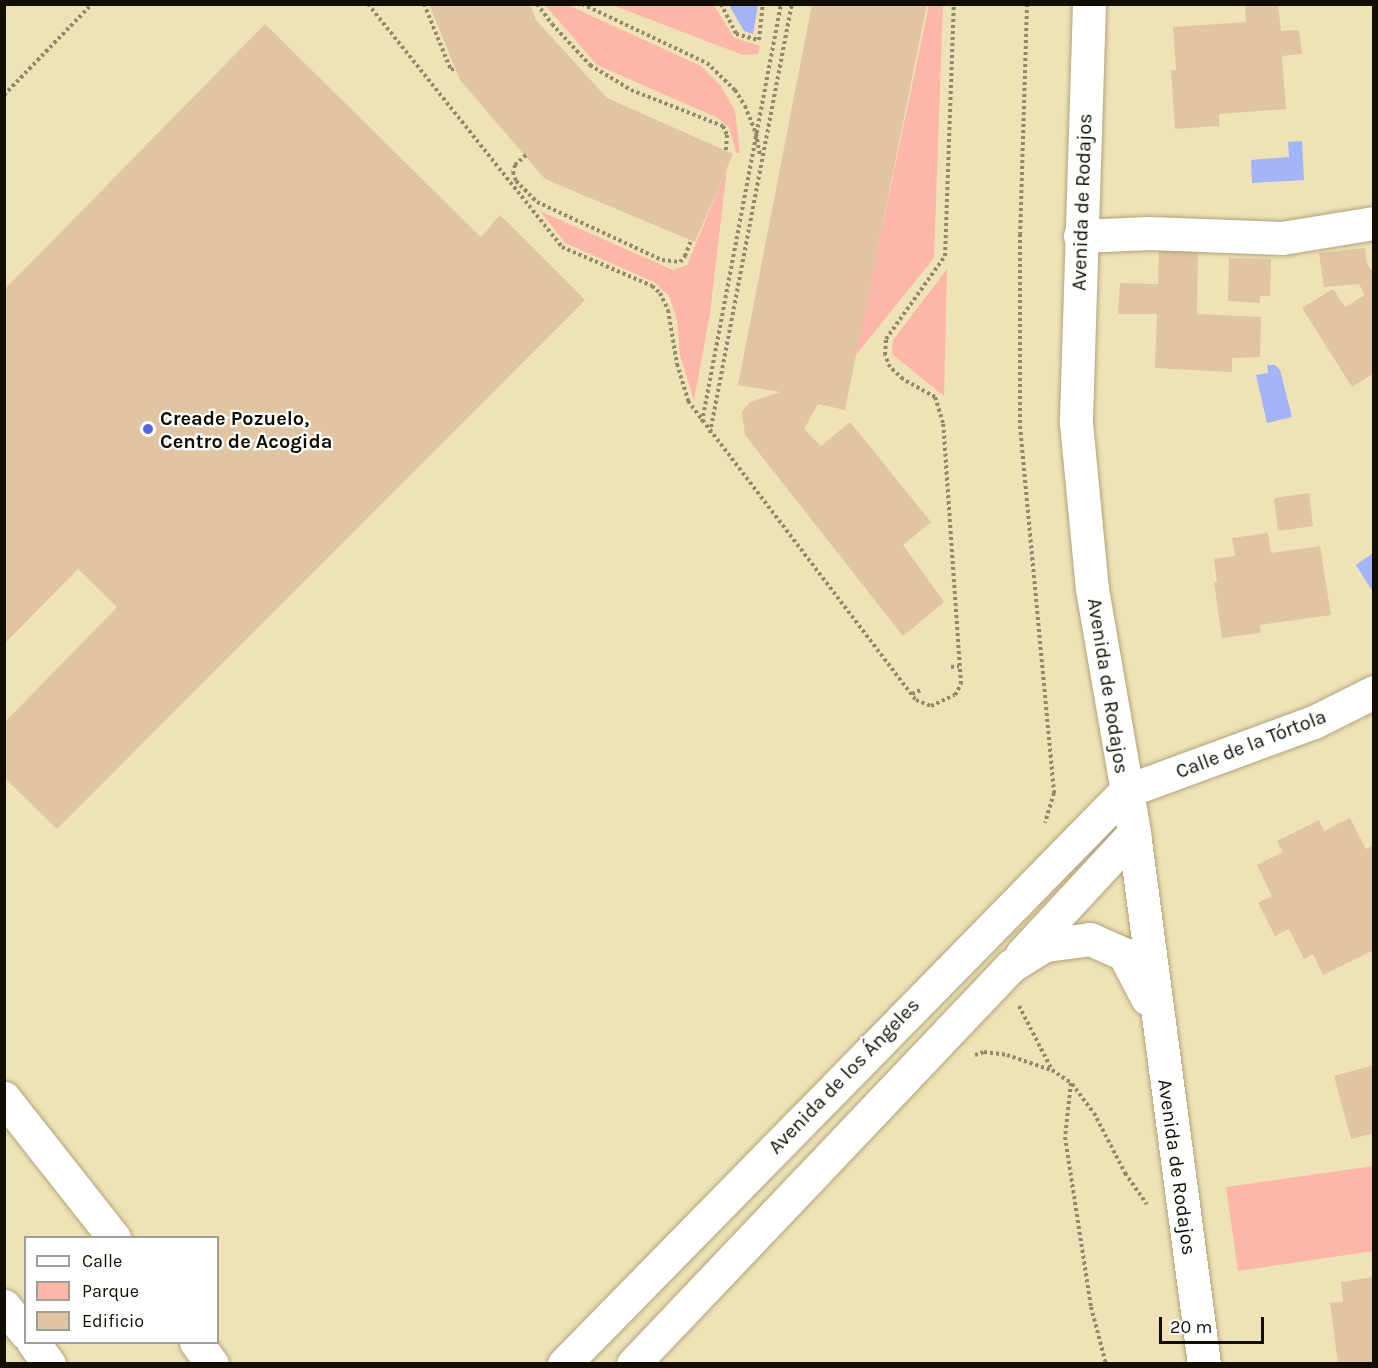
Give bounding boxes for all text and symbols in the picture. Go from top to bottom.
street label: Avenida de Rodajos [1067,113,1097,291]
place label: Creade Pozuelo, Centro de Acogida [160,406,332,453]
marker: Creade Pozuelo, Centro de Acogida [141,422,155,436]
street label: Avenida de Rodajos [1082,596,1134,776]
street label: Calle de la Tórtola [1172,704,1330,784]
street label: Avenida de los Ángeles [763,993,925,1159]
street label: Avenida de Rodajos [1153,1077,1201,1257]
legend [24,1236,219,1344]
text: Calle [82,1250,122,1272]
text: Parque [82,1280,139,1302]
scale bar [1162,1305,1267,1343]
text: Edificio [82,1310,144,1332]
text: 20 m [1170,1316,1212,1338]

